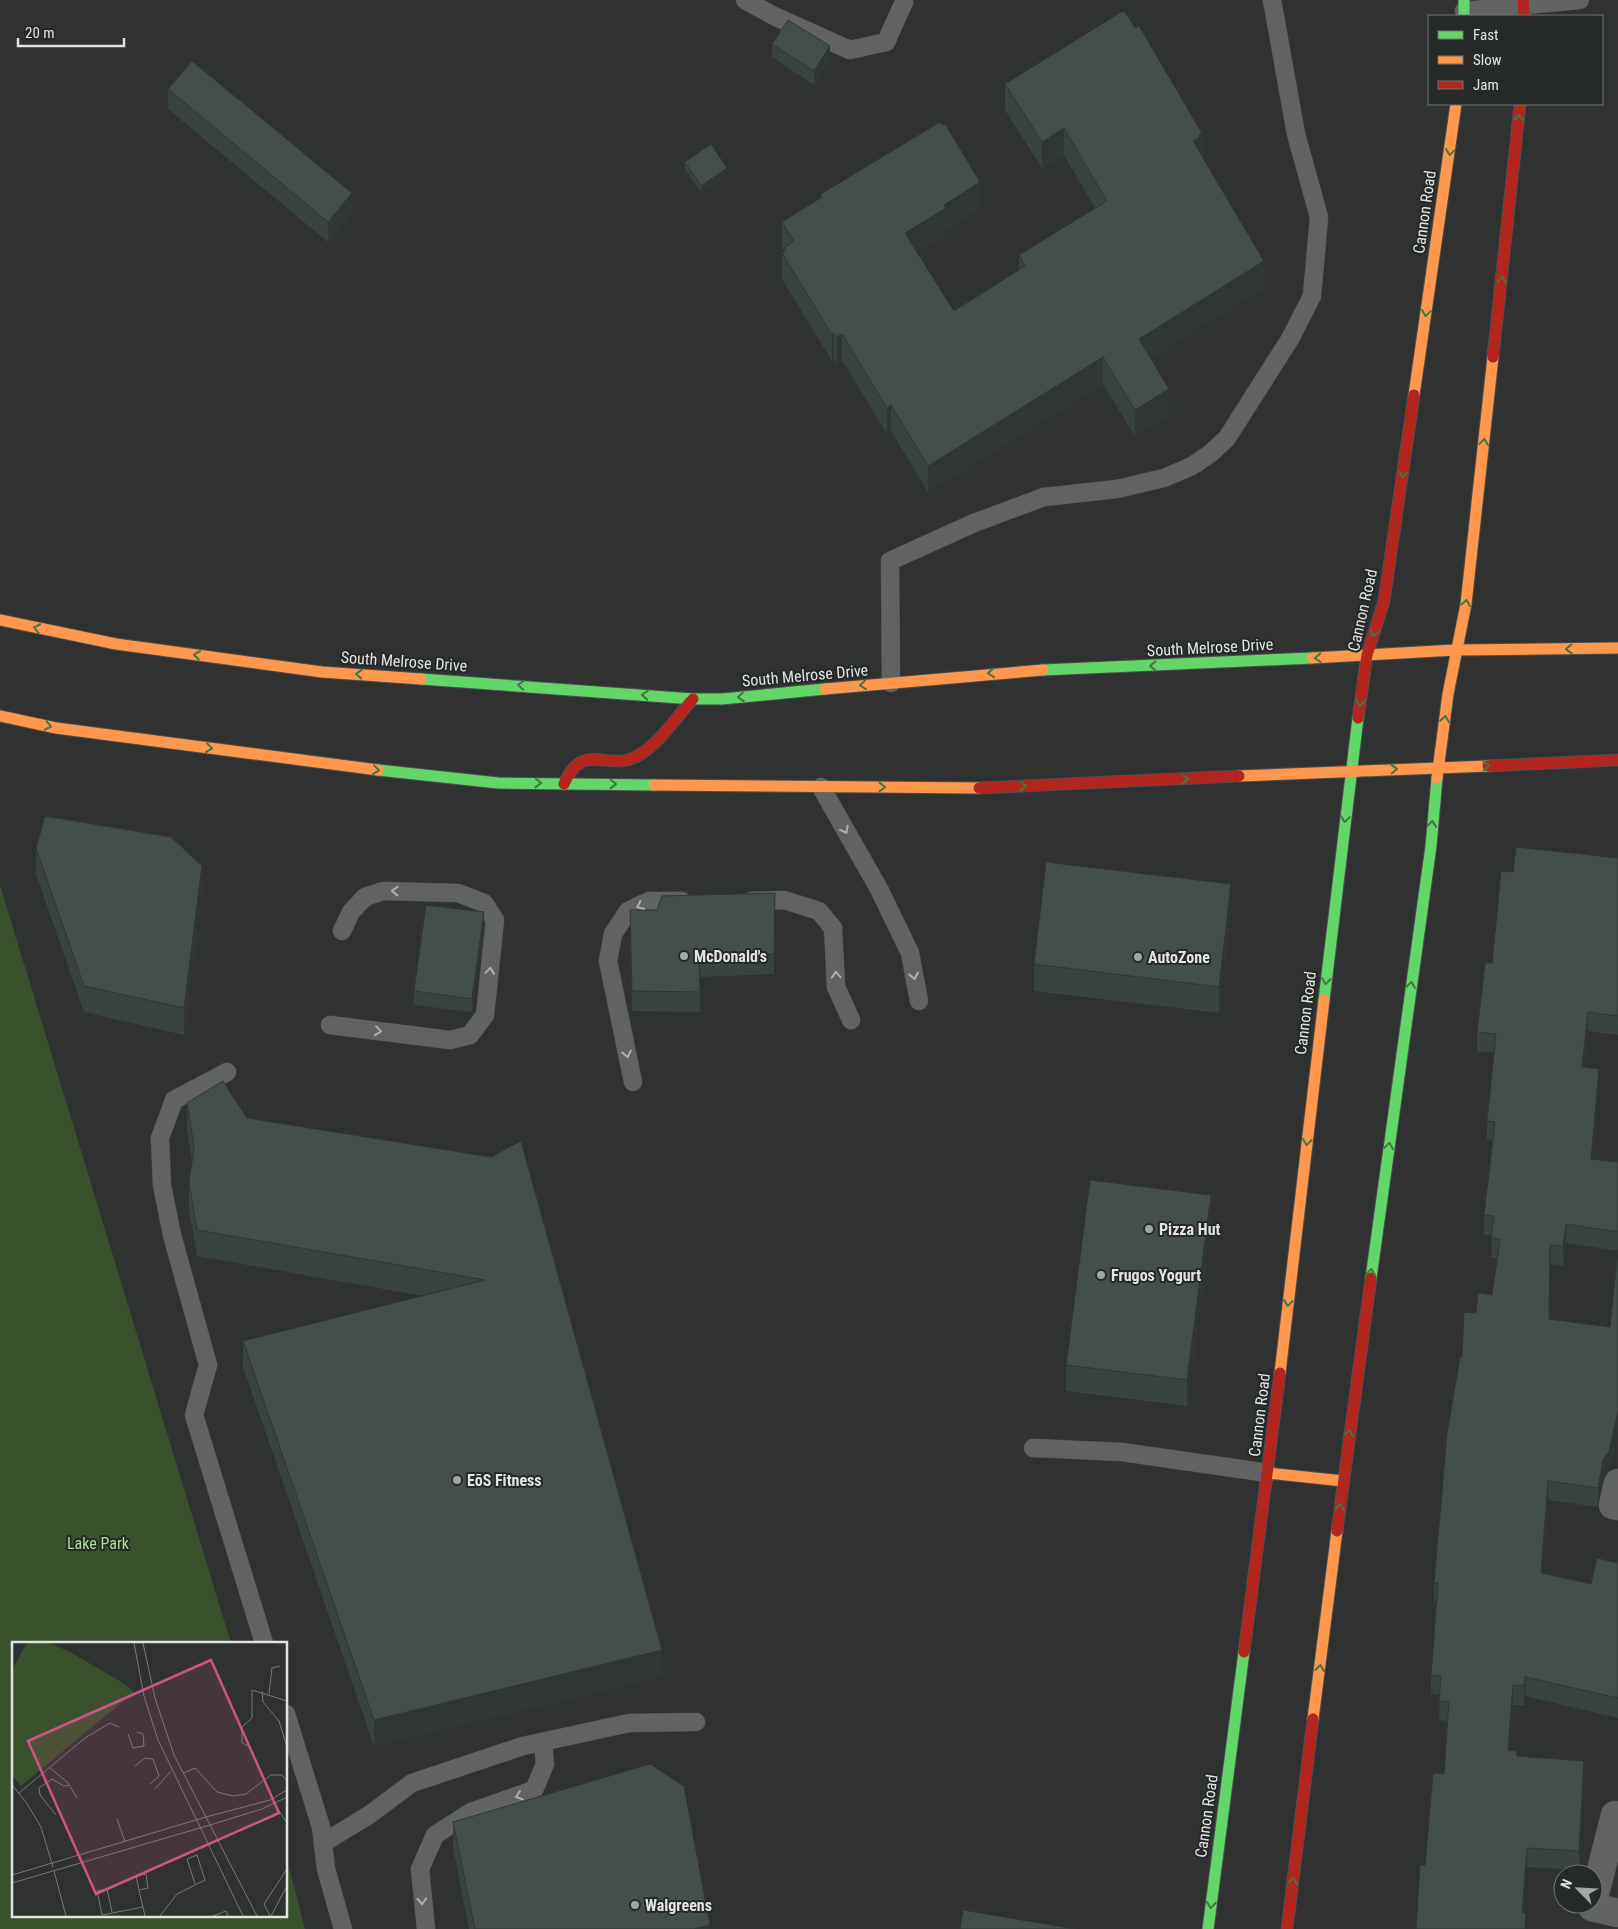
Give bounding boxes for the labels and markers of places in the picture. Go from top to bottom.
place label: McDonald's [694,947,767,966]
place label: AutoZone [1148,948,1210,967]
marker: McDonald's [678,950,690,962]
marker: AutoZone [1132,951,1144,963]
place label: Pizza Hut [1159,1220,1221,1239]
marker: Pizza Hut [1143,1223,1155,1235]
place label: Frugos Yogurt [1111,1266,1201,1285]
marker: Frugos Yogurt [1095,1269,1107,1281]
place label: EōS Fitness [467,1471,542,1490]
marker: EōS Fitness [451,1474,463,1486]
place label: Walgreens [645,1896,712,1915]
marker: Walgreens [629,1899,641,1911]

